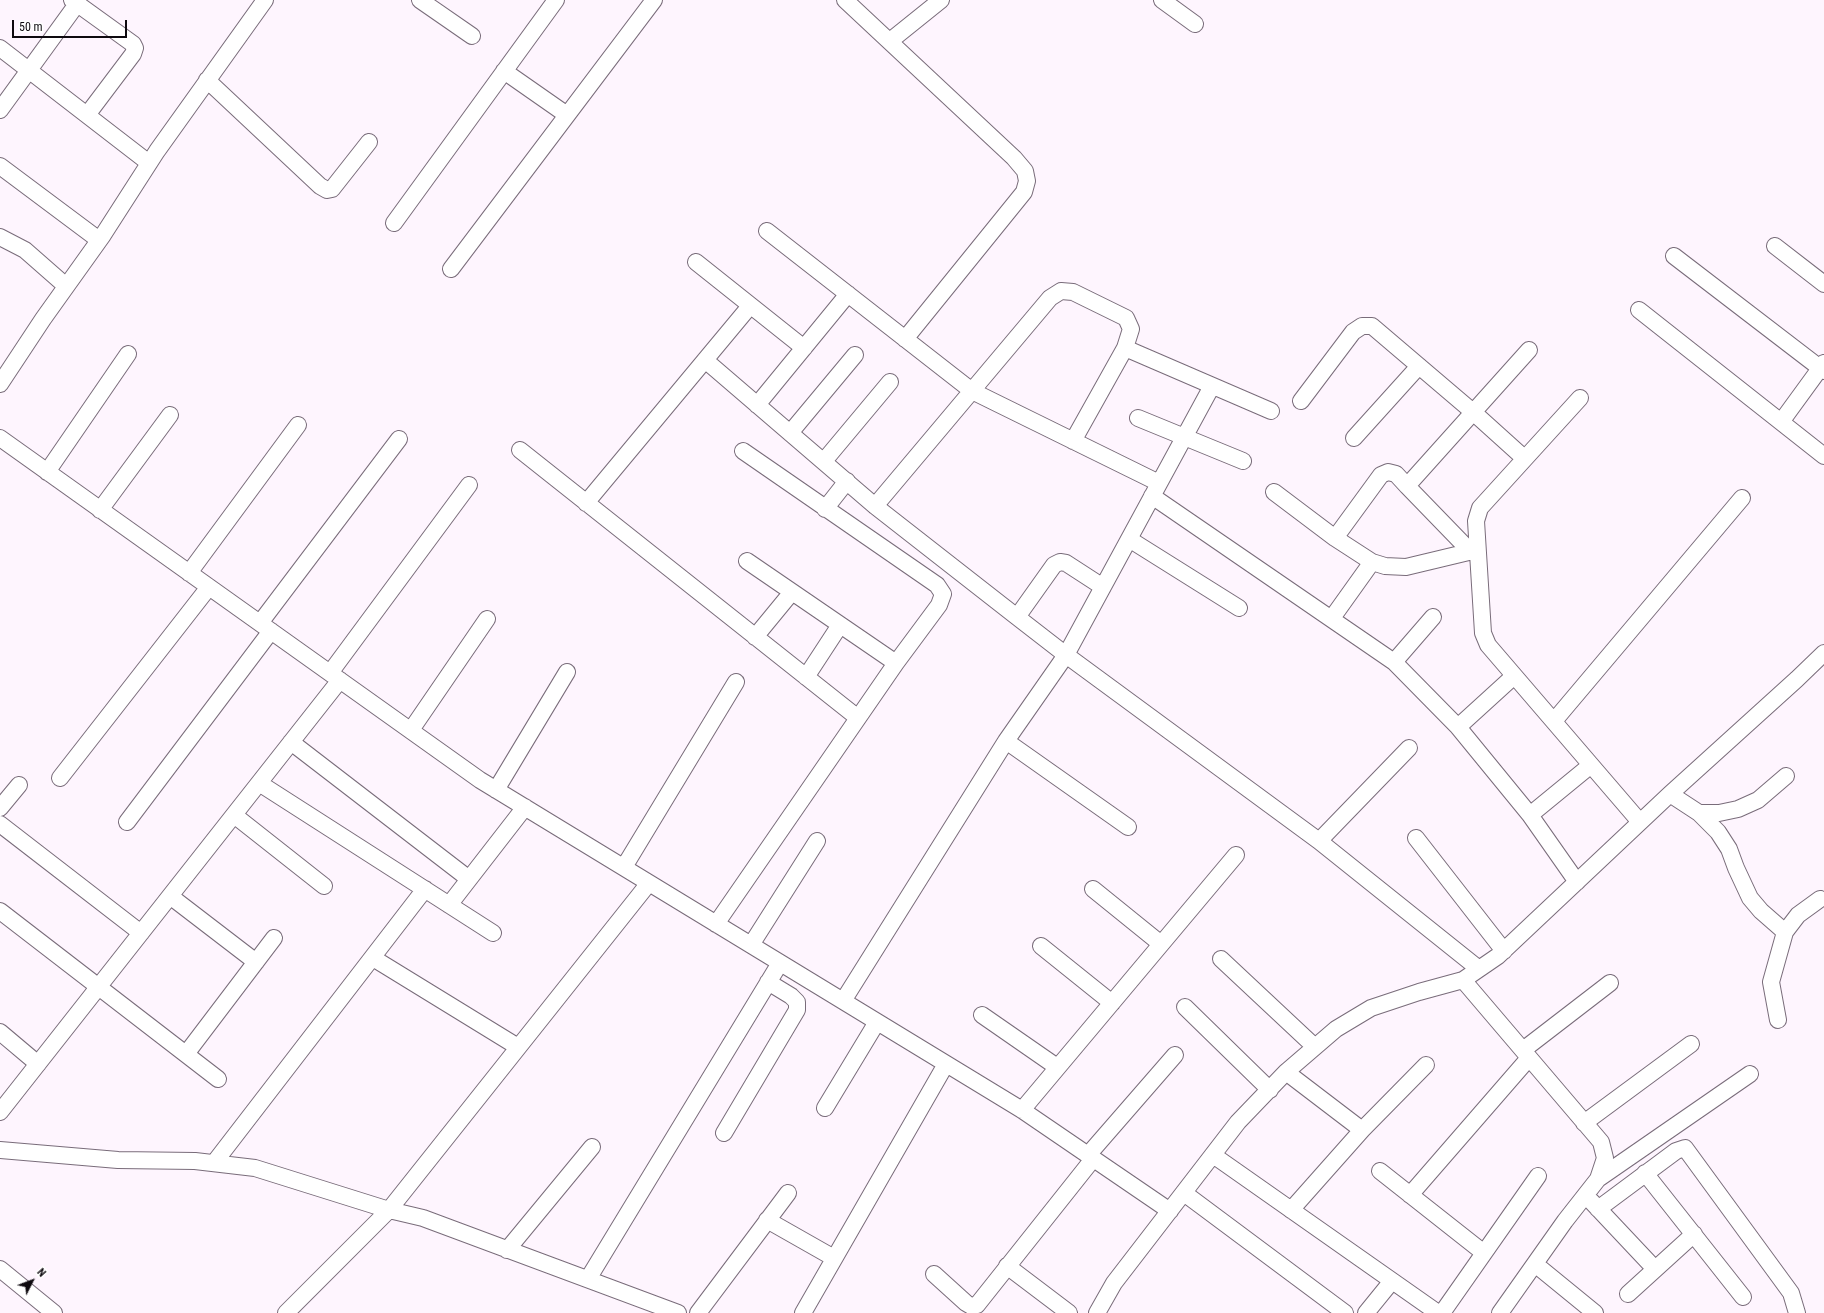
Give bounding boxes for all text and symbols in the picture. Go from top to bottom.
scale bar [14,12,129,38]
text: 50 m [19,20,43,34]
north arrow [12,1261,52,1301]
text: N [34,1266,48,1279]

